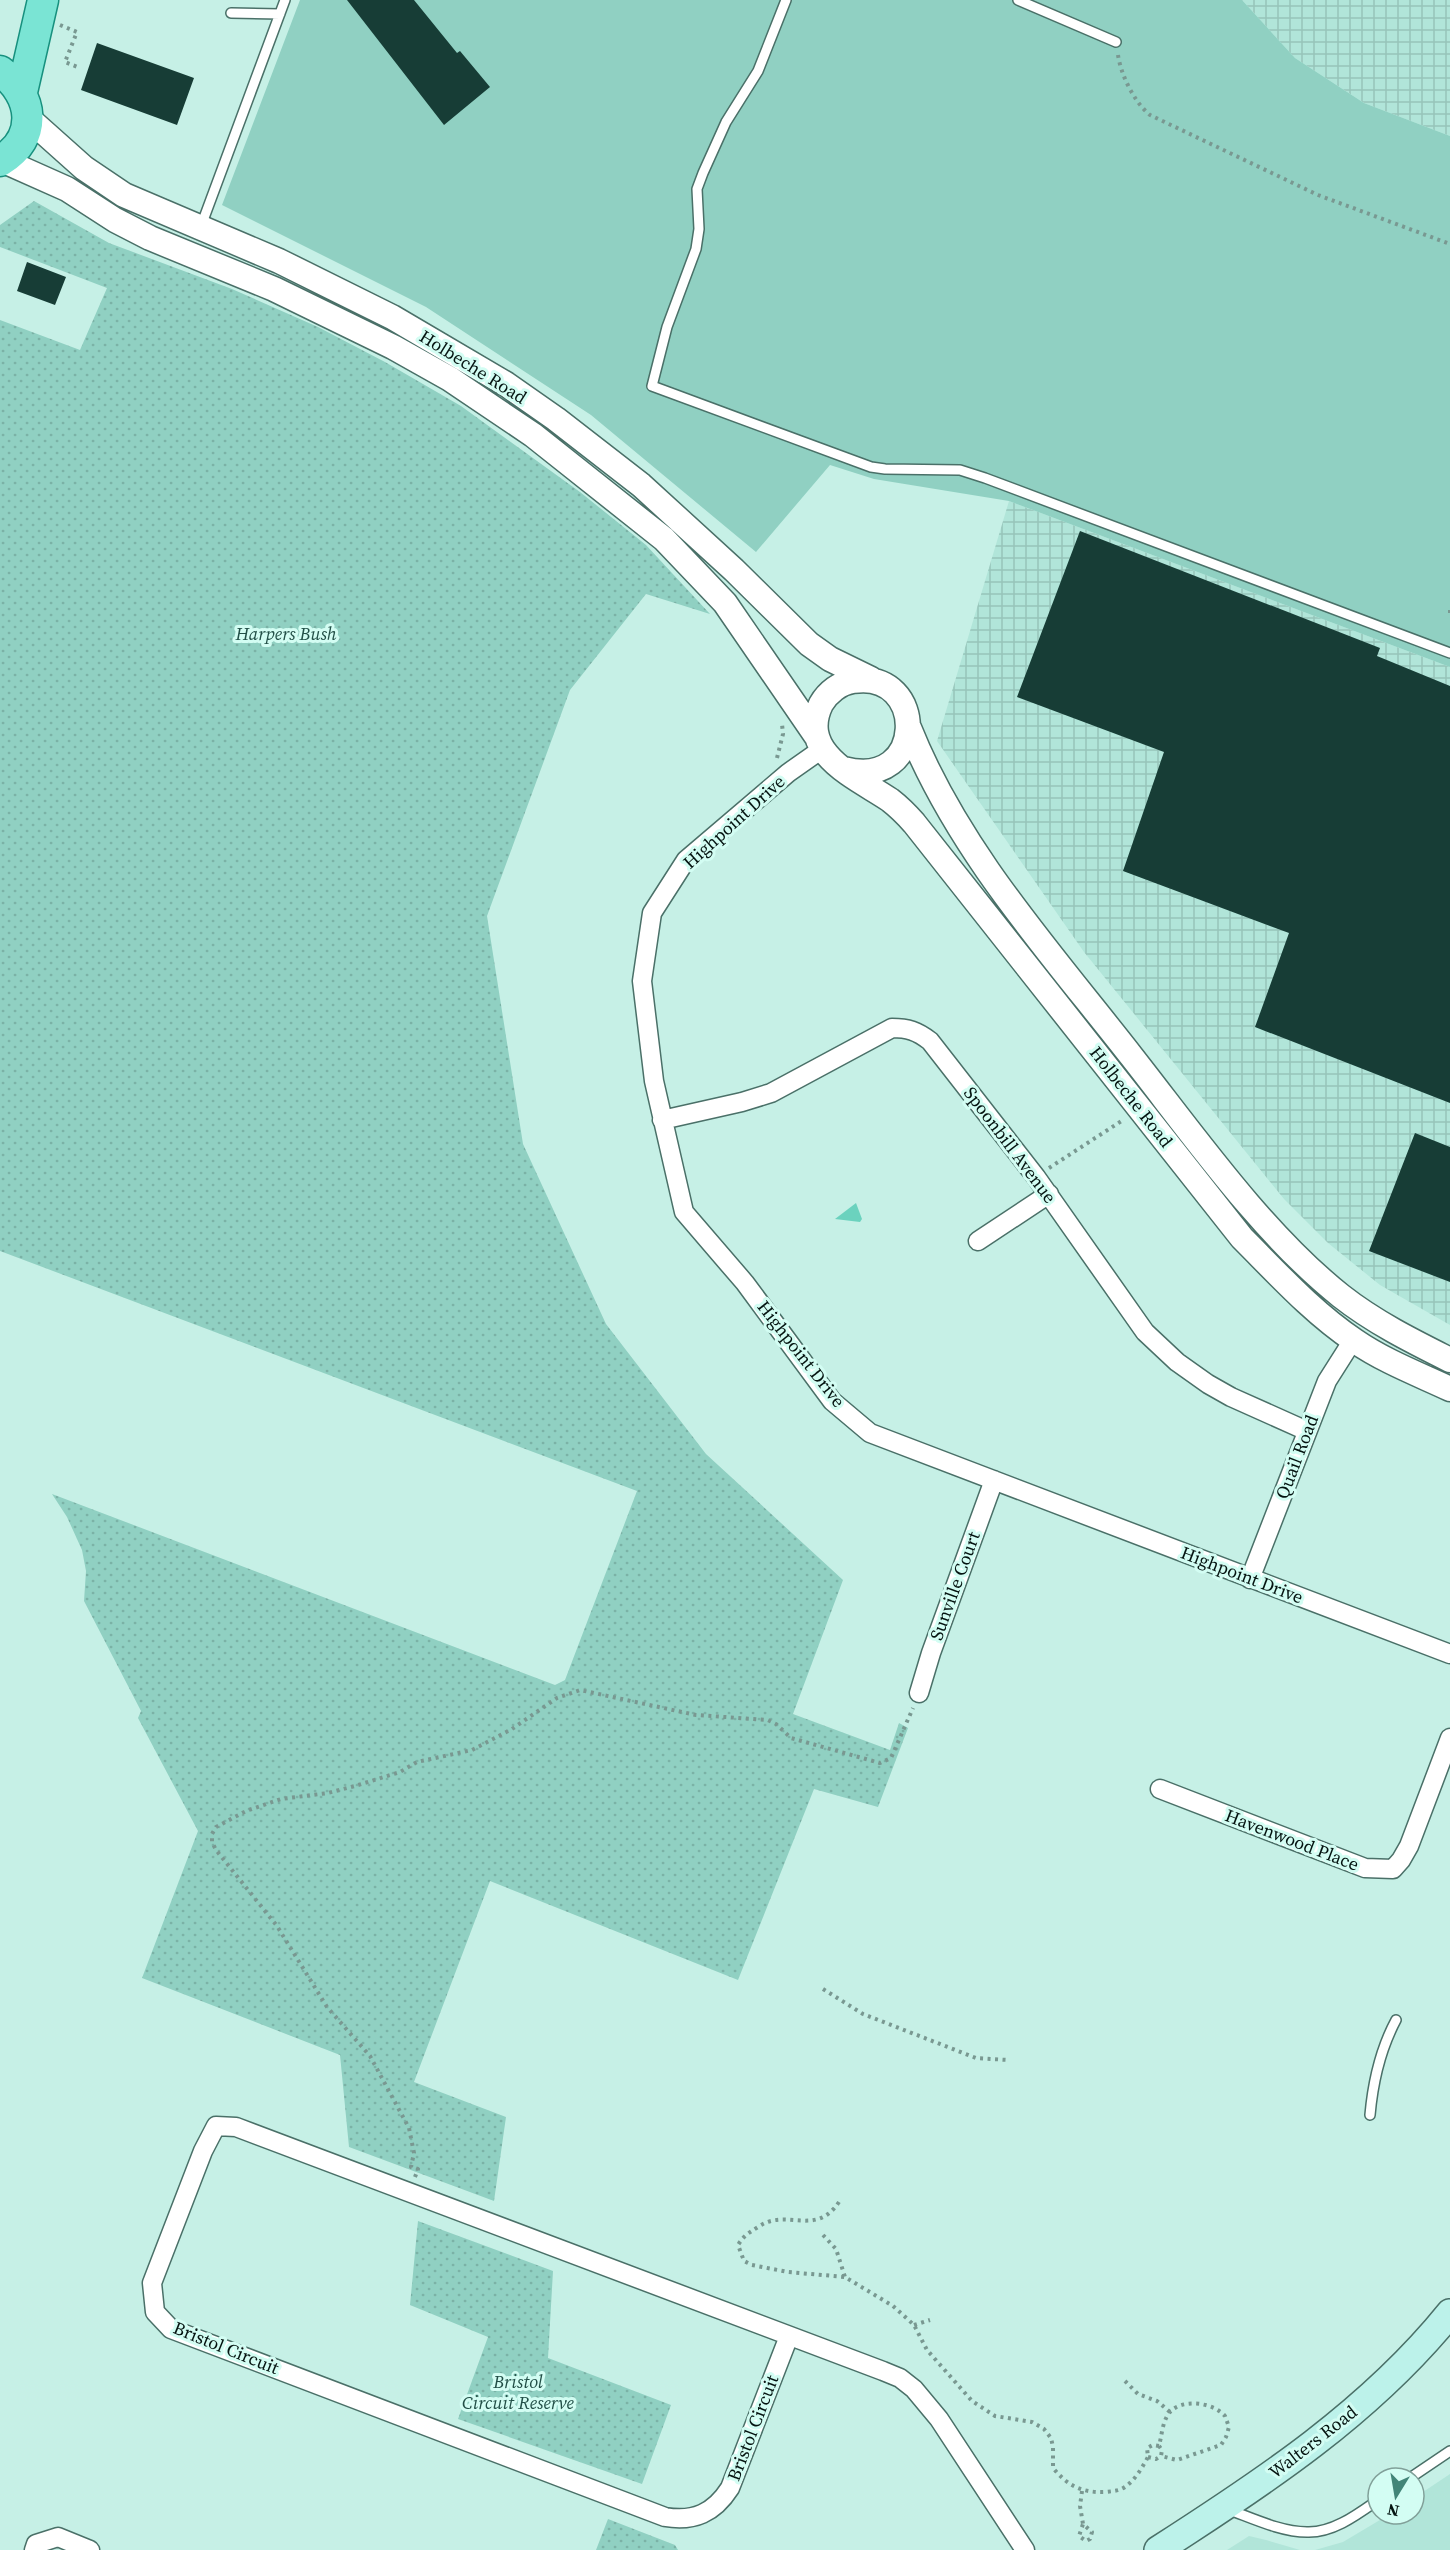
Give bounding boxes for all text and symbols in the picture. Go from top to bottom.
street label: Holbeche Road [415,324,532,410]
park label: Harpers Bush [234,621,337,646]
street label: Highpoint Drive [677,769,790,874]
street label: Holbeche Road [1084,1041,1179,1152]
street label: Spoonbill Avenue [958,1081,1062,1208]
street label: Highpoint Drive [752,1295,851,1412]
street label: Quail Road [1269,1411,1324,1502]
street label: Sunville Court [923,1528,986,1644]
street label: Highpoint Drive [1177,1540,1307,1609]
street label: Havenwood Place [1222,1803,1363,1877]
street label: Bristol Circuit [170,2315,283,2380]
park label: Bristol Circuit Reserve [462,2369,575,2415]
street label: Bristol Circuit [721,2371,784,2485]
street label: Walters Road [1263,2399,1362,2484]
north arrow [1366,2466,1426,2526]
text: N [1385,2499,1401,2523]

